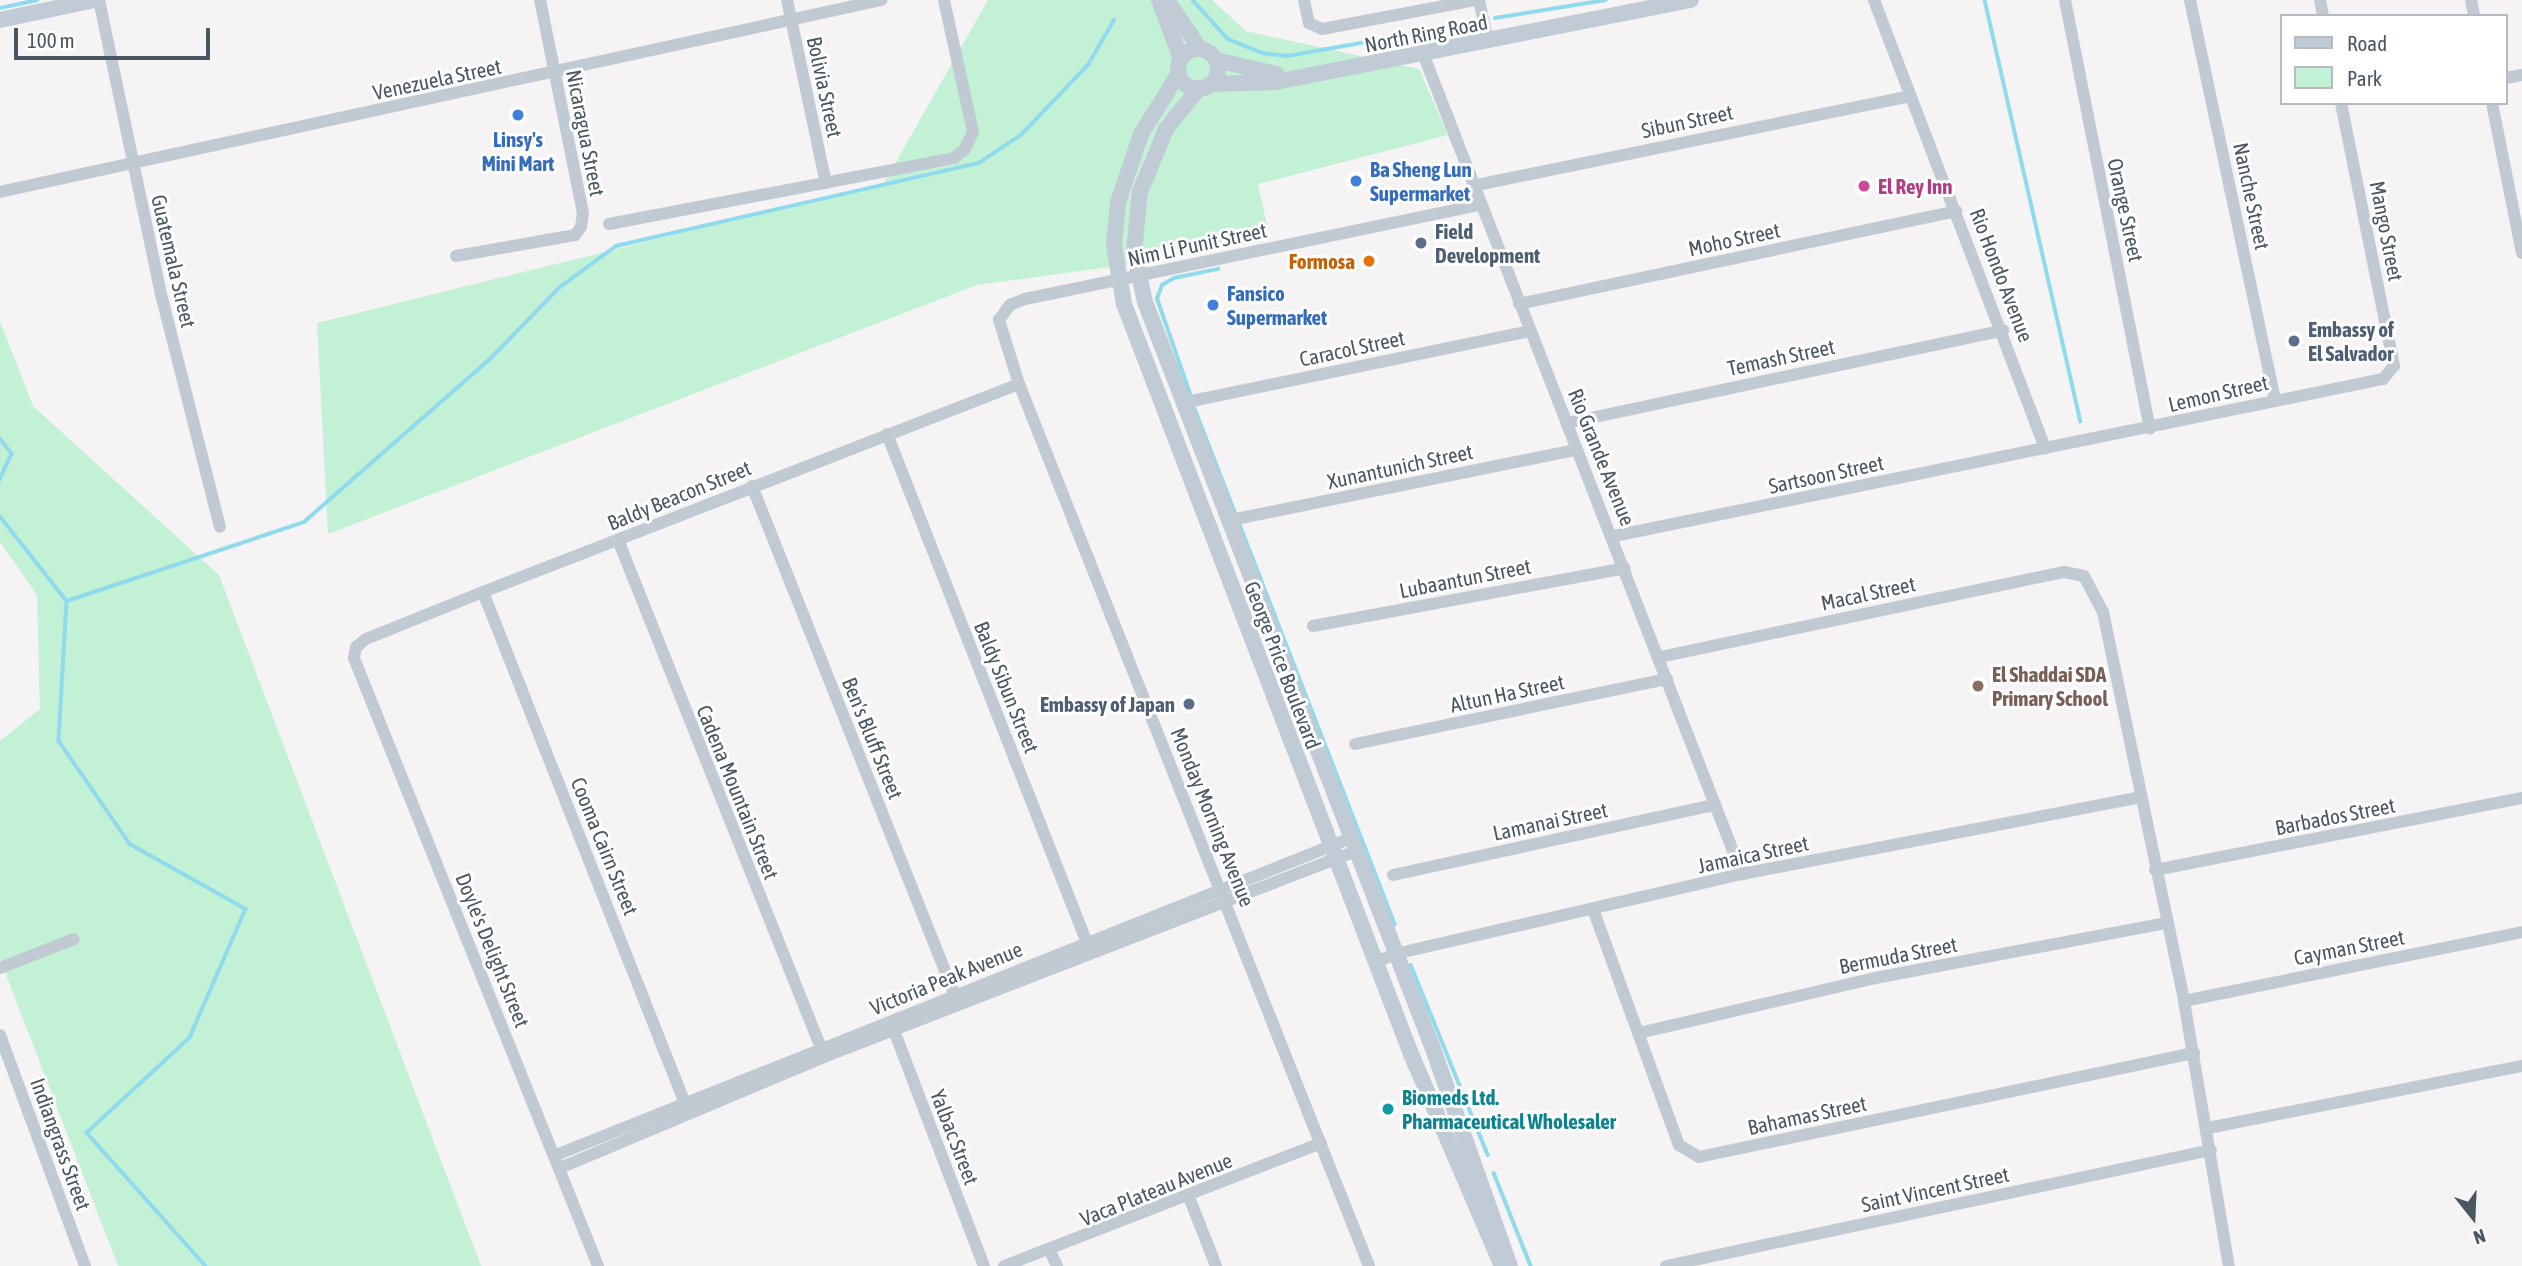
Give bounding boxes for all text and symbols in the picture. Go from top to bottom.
street label: North Ring Road [1362,9,1490,57]
scale bar [18,14,214,58]
legend [2280,14,2508,105]
text: 100 m [27,28,75,52]
text: Road [2347,31,2387,55]
street label: Bolivia Street [802,34,848,140]
street label: Venezuela Street [371,53,503,105]
text: Park [2347,66,2382,90]
street label: Nicaragua Street [561,68,611,198]
street label: Sibun Street [1639,99,1735,143]
marker: Linsy's Mini Mart [510,107,526,123]
place label: Linsy's Mini Mart [482,126,554,176]
street label: Nanche Street [2228,140,2276,252]
place label: Ba Sheng Lun Supermarket [1370,156,1472,206]
street label: Orange Street [2103,156,2149,264]
marker: Ba Sheng Lun Supermarket [1348,173,1364,189]
place label: El Rey Inn [1878,173,1952,199]
marker: El Rey Inn [1856,178,1872,194]
street label: Mango Street [2365,179,2409,283]
street label: Guatemala Street [146,192,202,330]
street label: Rio Hondo Avenue [1965,205,2039,345]
street label: Nim Li Punit Street [1125,217,1269,271]
street label: Moho Street [1686,217,1782,261]
place label: Field Development [1435,218,1540,268]
marker: Field Development [1413,235,1429,251]
place label: Formosa [1289,248,1355,274]
marker: Formosa [1361,253,1377,269]
place label: Fansico Supermarket [1227,280,1327,330]
marker: Fansico Supermarket [1205,297,1221,313]
place label: Embassy of El Salvador [2308,316,2394,366]
street label: Caracol Street [1297,325,1407,371]
street label: Temash Street [1725,333,1837,381]
marker: Embassy of El Salvador [2286,333,2302,349]
street label: Lemon Street [2166,369,2270,417]
street label: Rio Grande Avenue [1563,385,1641,529]
street label: Xunantunich Street [1325,438,1475,494]
street label: Sartsoon Street [1766,450,1886,498]
street label: Baldy Beacon Street [604,455,754,535]
street label: Lubaantun Street [1397,553,1533,603]
street label: Macal Street [1818,571,1918,615]
street label: George Price Boulevard [1239,578,1327,752]
street label: Baldy Sibun Street [969,618,1045,756]
place label: El Shaddai SDA Primary School [1992,661,2108,711]
street label: Altun Ha Street [1448,669,1566,717]
street label: Ben's Bluff Street [837,673,909,803]
marker: El Shaddai SDA Primary School [1970,678,1986,694]
place label: Embassy of Japan [1040,691,1175,717]
marker: Embassy of Japan [1181,696,1197,712]
street label: Cadena Mountain Street [692,701,784,883]
street label: Monday Morning Avenue [1166,724,1260,910]
street label: Cooma Cairn Street [566,773,644,919]
street label: Barbados Street [2273,792,2397,840]
street label: Lamanai Street [1490,797,1610,845]
street label: Jamaica Street [1695,830,1811,878]
street label: Doyle's Delight Street [451,869,535,1031]
street label: Cayman Street [2292,924,2406,970]
street label: Bermuda Street [1837,931,1959,979]
street label: Victoria Peak Avenue [866,936,1026,1020]
street label: Indiangrass Street [25,1075,97,1213]
place label: Biomeds Ltd. Pharmaceutical Wholesaler [1402,1084,1616,1134]
street label: Yalbac Street [925,1086,985,1188]
street label: Bahamas Street [1745,1090,1869,1140]
marker: Biomeds Ltd. Pharmaceutical Wholesaler [1380,1101,1396,1117]
street label: Vaca Plateau Avenue [1076,1147,1236,1231]
street label: Saint Vincent Street [1859,1161,2011,1217]
north arrow [2438,1182,2508,1252]
text: N [2471,1225,2488,1249]

